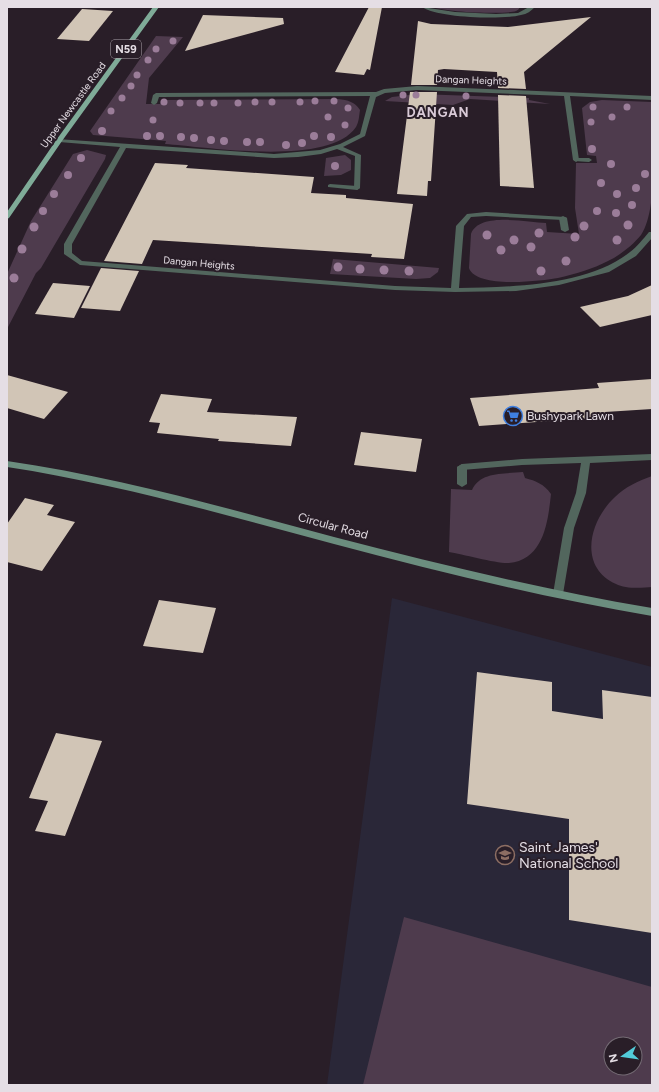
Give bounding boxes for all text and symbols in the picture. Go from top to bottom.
road number: N59 [111,40,141,58]
street label: Upper Newcastle Road [37,59,109,151]
street label: Dangan Heights [435,72,507,88]
district label: DANGAN [406,105,470,120]
street label: Dangan Heights [163,253,236,273]
supermarket icon: Bushypark Lawn [502,405,524,427]
place label: Bushypark Lawn [527,409,614,423]
street label: Circular Road [296,510,370,542]
place label: Saint James' National School [519,839,618,872]
school or university icon: Saint James' National School [494,844,516,866]
north arrow [603,1036,643,1076]
text: N [606,1053,621,1064]

